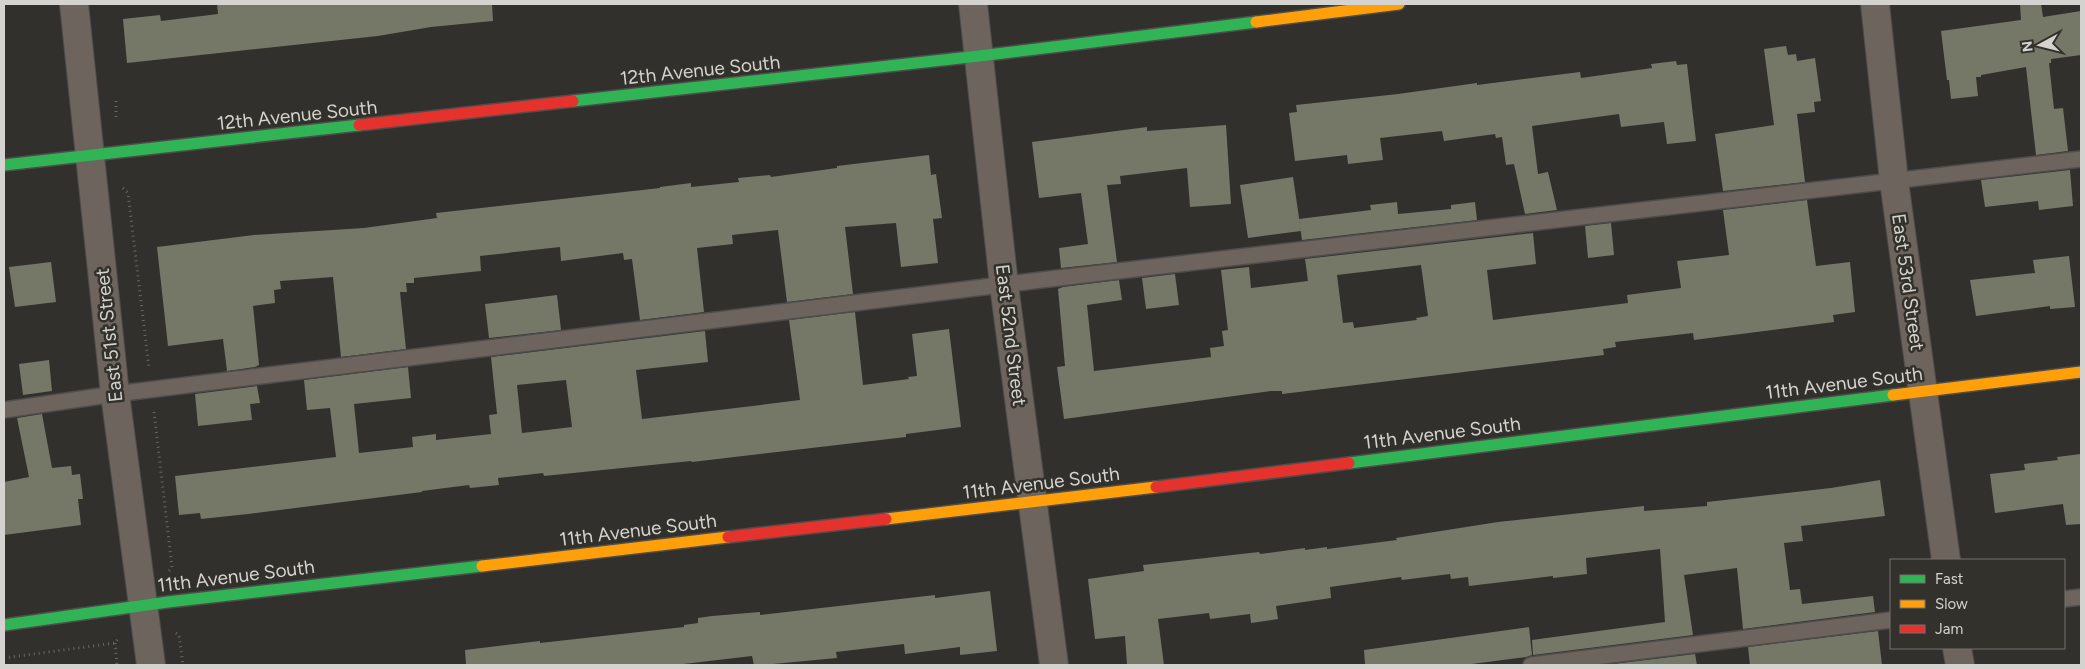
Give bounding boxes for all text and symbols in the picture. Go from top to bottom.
north arrow [2015,20,2065,70]
text: N [2018,40,2037,53]
street label: 12th Avenue South [619,50,781,90]
street label: 12th Avenue South [216,95,378,135]
street label: East 53rd Street [1887,212,1929,352]
street label: East 52nd Street [991,263,1031,407]
street label: East 51st Street [91,267,127,403]
street label: 11th Avenue South [1764,362,1924,404]
street label: 11th Avenue South [1362,412,1522,454]
street label: 11th Avenue South [961,462,1121,504]
street label: 11th Avenue South [558,509,718,551]
street label: 11th Avenue South [156,555,316,597]
legend [1890,559,2065,649]
text: Fast [1935,570,1964,588]
text: Slow [1935,595,1968,613]
text: Jam [1935,620,1963,638]

